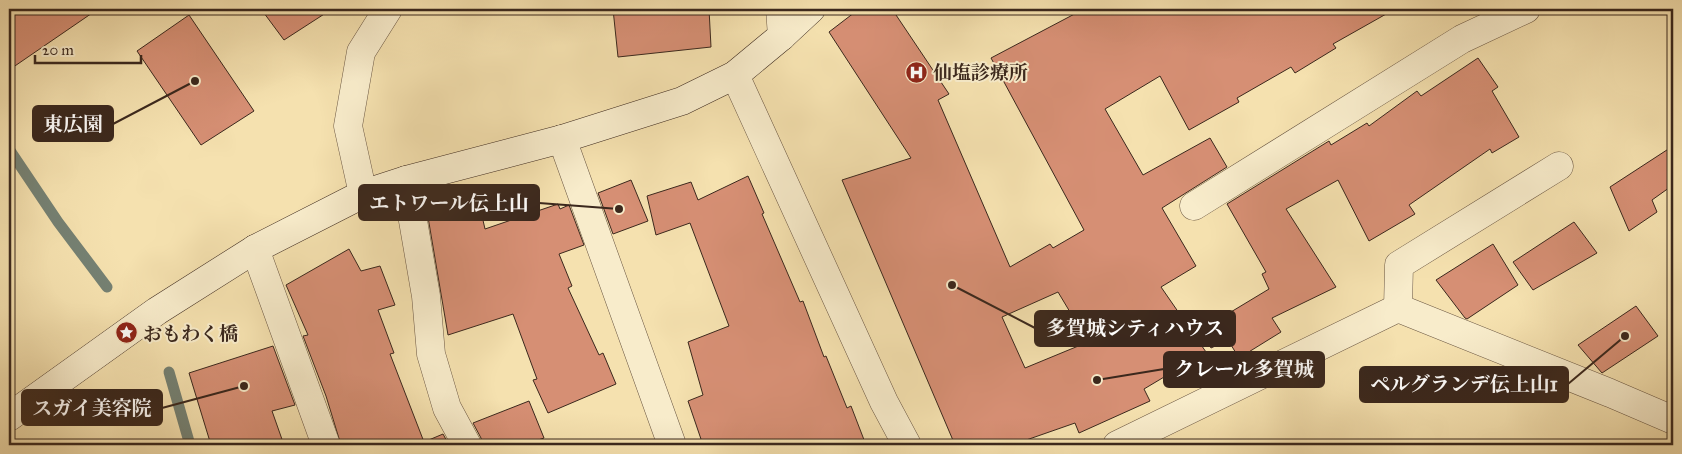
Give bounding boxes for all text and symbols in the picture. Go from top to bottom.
scale bar [35,32,141,64]
text: 20 m [42,41,74,59]
hospital icon: 仙塩診療所 [905,60,929,84]
place label: 仙塩診療所 [933,61,1028,84]
callout: 東広園 [33,106,113,141]
text: 東広園 [43,112,103,136]
callout: エトワール伝上山 [359,185,539,220]
text: エトワール伝上山 [369,191,529,215]
callout: 多賀城シティハウス [1035,311,1235,346]
text: 多賀城シティハウス [1046,316,1224,340]
place icon: おもわく橋 [115,321,139,345]
place label: おもわく橋 [143,322,238,345]
callout: クレール多賀城 [1164,352,1324,387]
text: クレール多賀城 [1174,357,1314,381]
callout: ペルグランデ伝上山1 [1360,367,1568,402]
text: ペルグランデ伝上山1 [1370,372,1558,396]
callout: スガイ美容院 [22,390,162,425]
text: スガイ美容院 [32,396,152,420]

